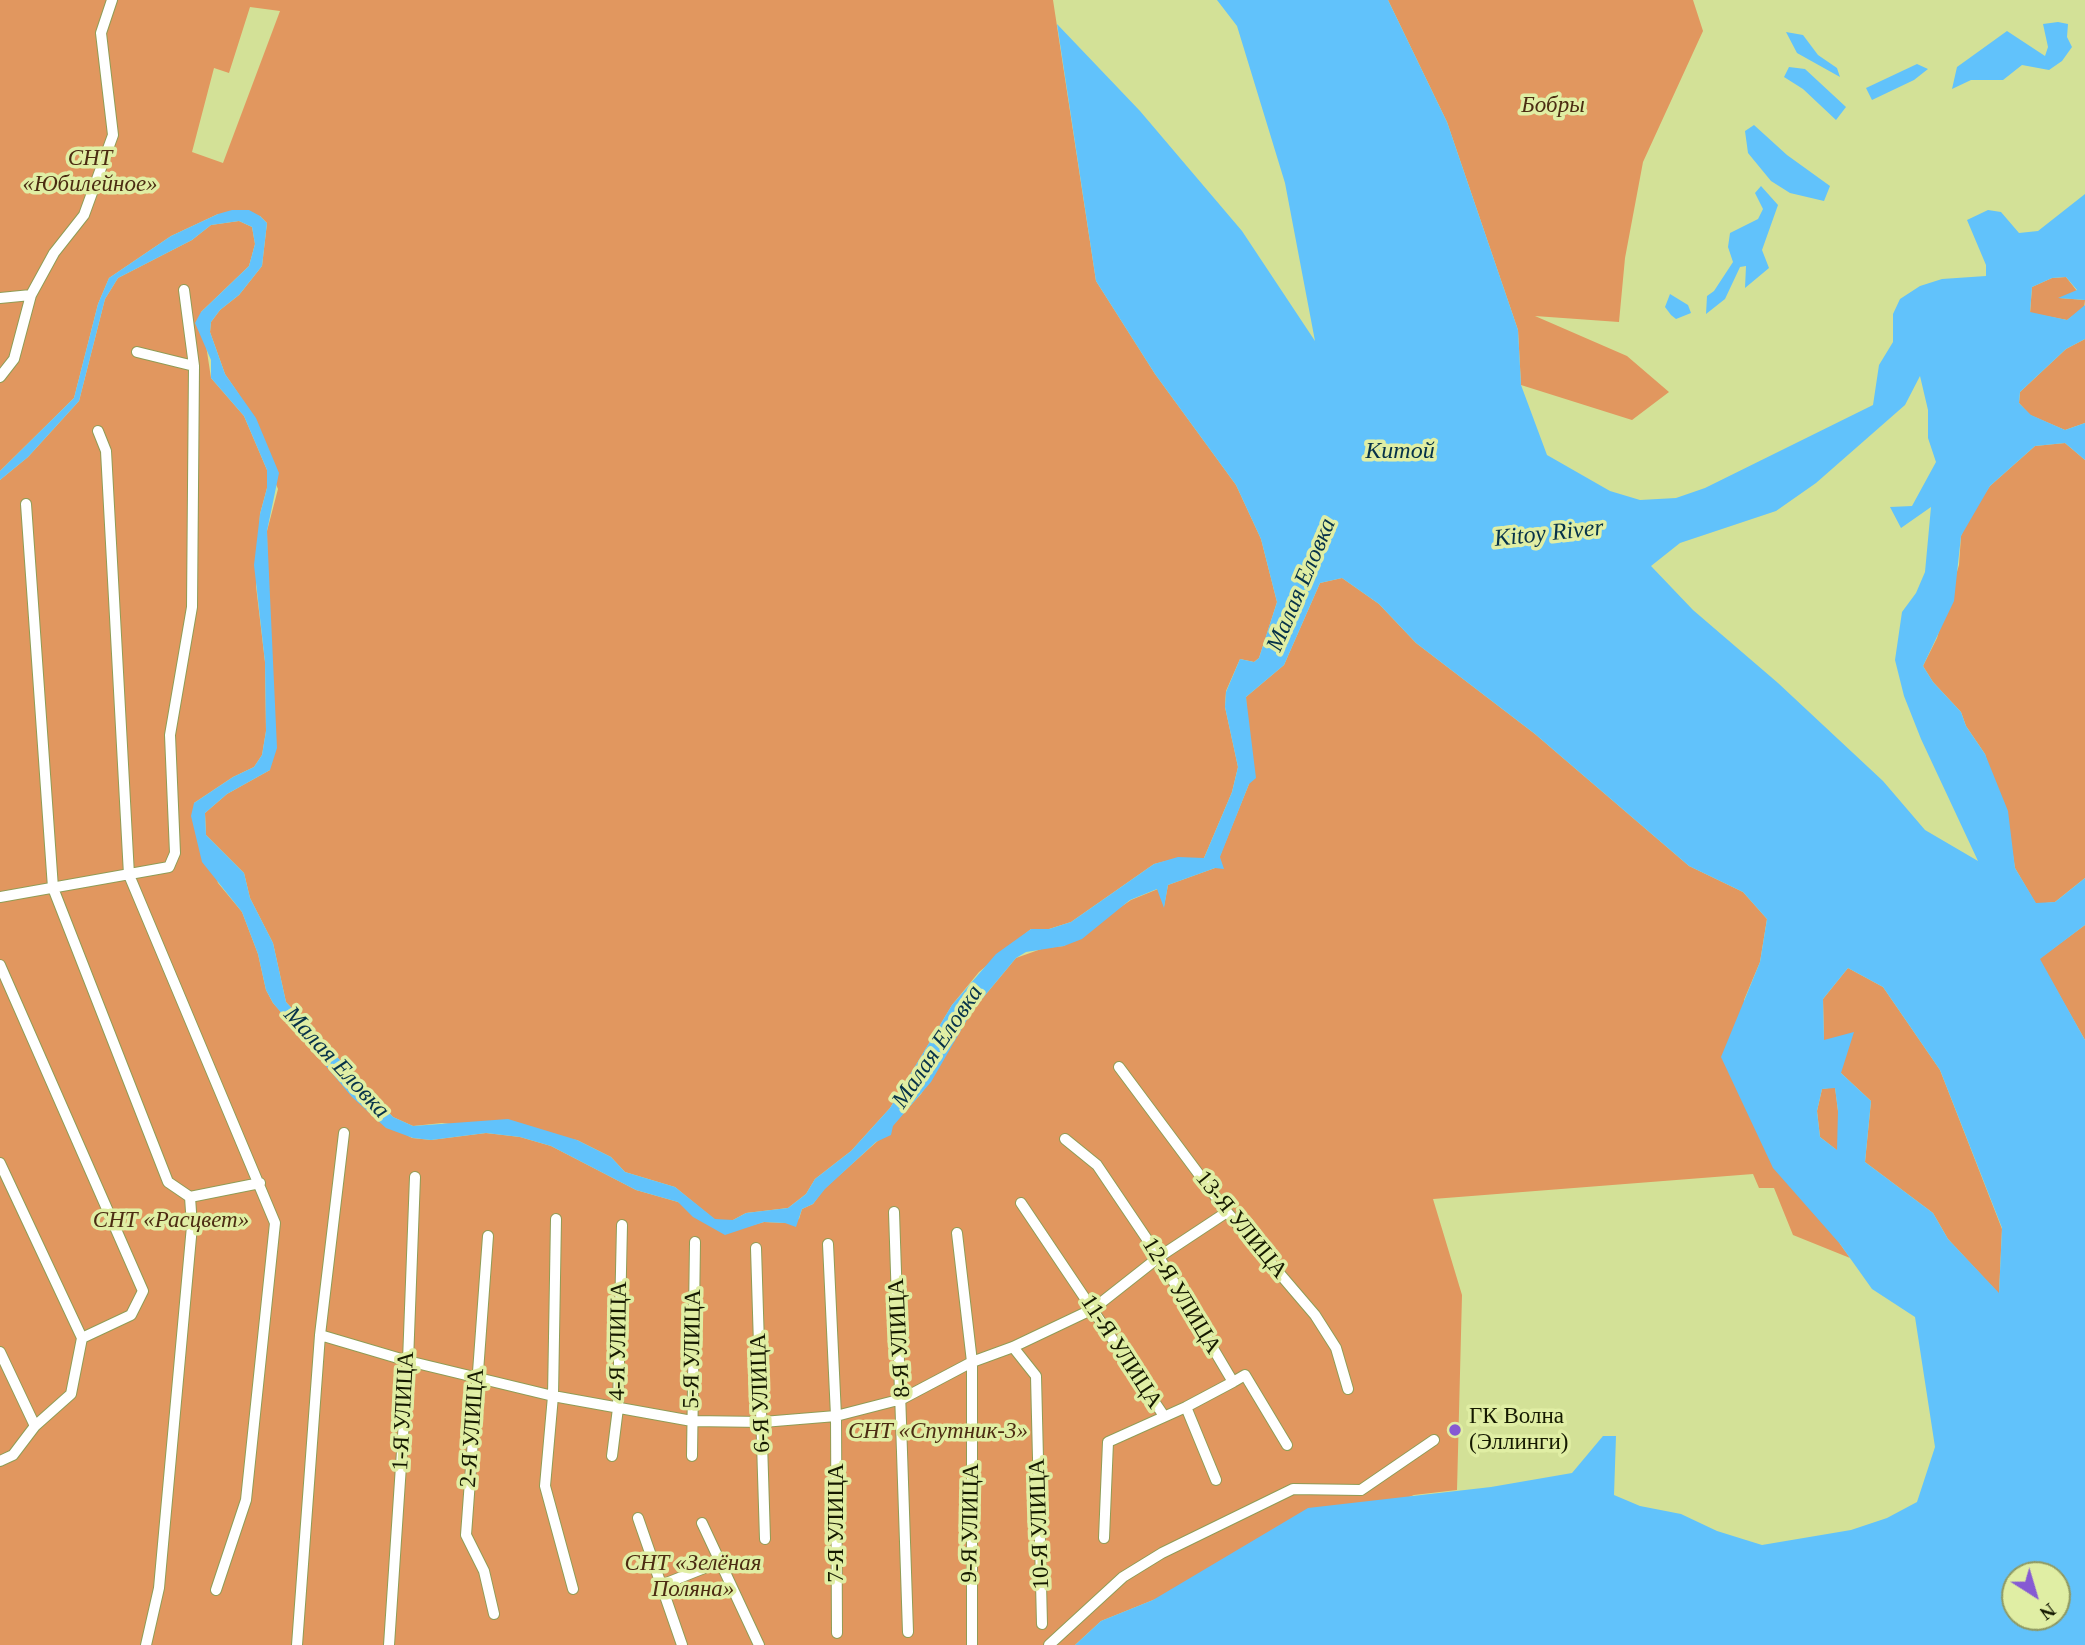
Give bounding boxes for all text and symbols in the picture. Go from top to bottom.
park label: Бобры [1521,92,1585,120]
park label: СНТ «Юбилейное» [22,145,158,199]
water label: Китой [1365,438,1435,466]
water label: Малая Еловка [1261,514,1343,656]
water label: Kitoy River [1493,514,1605,554]
water label: Малая Еловка [886,980,990,1114]
water label: Малая Еловка [277,1001,395,1125]
street label: 13-Я УЛИЦА [1189,1165,1293,1285]
park label: СНТ «Расцвет» [93,1207,249,1235]
street label: 12-Я УЛИЦА [1135,1233,1227,1359]
street label: 8-Я УЛИЦА [883,1278,917,1398]
street label: 4-Я УЛИЦА [604,1281,634,1401]
street label: 5-Я УЛИЦА [678,1289,708,1409]
street label: 11-Я УЛИЦА [1074,1290,1168,1414]
street label: 6-Я УЛИЦА [745,1333,777,1453]
street label: 1-Я УЛИЦА [387,1351,421,1471]
street label: 2-Я УЛИЦА [455,1367,491,1489]
place label: ГК Волна (Эллинги) [1469,1403,1569,1457]
park label: СНТ «Спутник-3» [848,1418,1028,1446]
marker: ГК Волна (Эллинги) [1447,1422,1463,1438]
street label: 10-Я УЛИЦА [1024,1458,1056,1590]
street label: 7-Я УЛИЦА [823,1463,851,1583]
street label: 9-Я УЛИЦА [956,1463,986,1583]
park label: СНТ «Зелёная Поляна» [625,1550,761,1604]
north arrow [2001,1561,2071,1631]
text: N [2036,1599,2060,1624]

